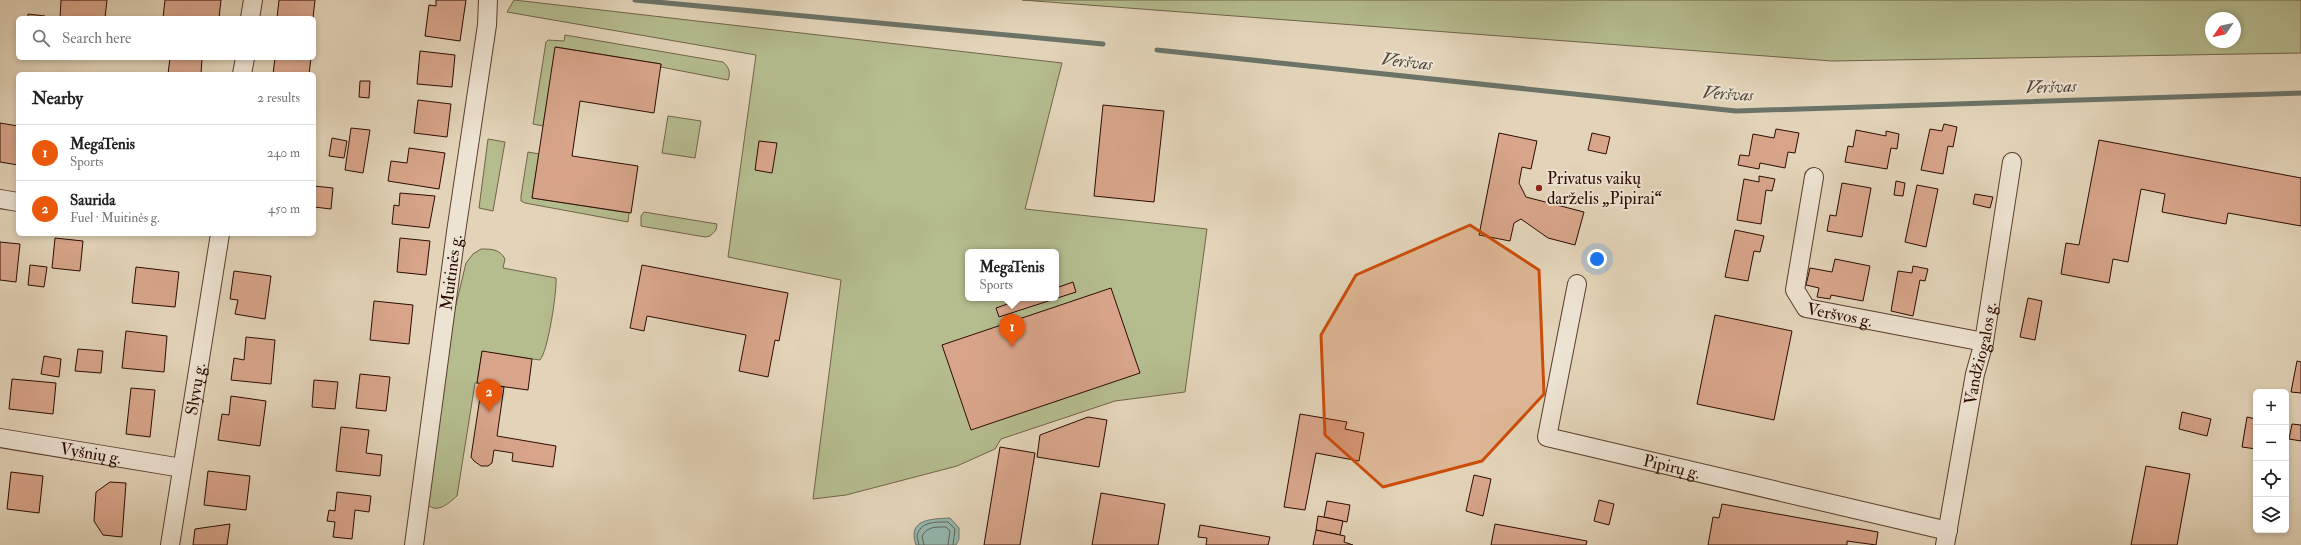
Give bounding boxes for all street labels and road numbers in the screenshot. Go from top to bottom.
street label: Muitinės g. [435,233,466,312]
street label: Veršvos g. [1805,298,1874,331]
street label: Vandžiogalos g. [1959,301,2001,406]
street label: Slyvų g. [181,361,210,417]
street label: Vyšnių g. [59,438,123,468]
street label: Pipirų g. [1641,449,1702,483]

